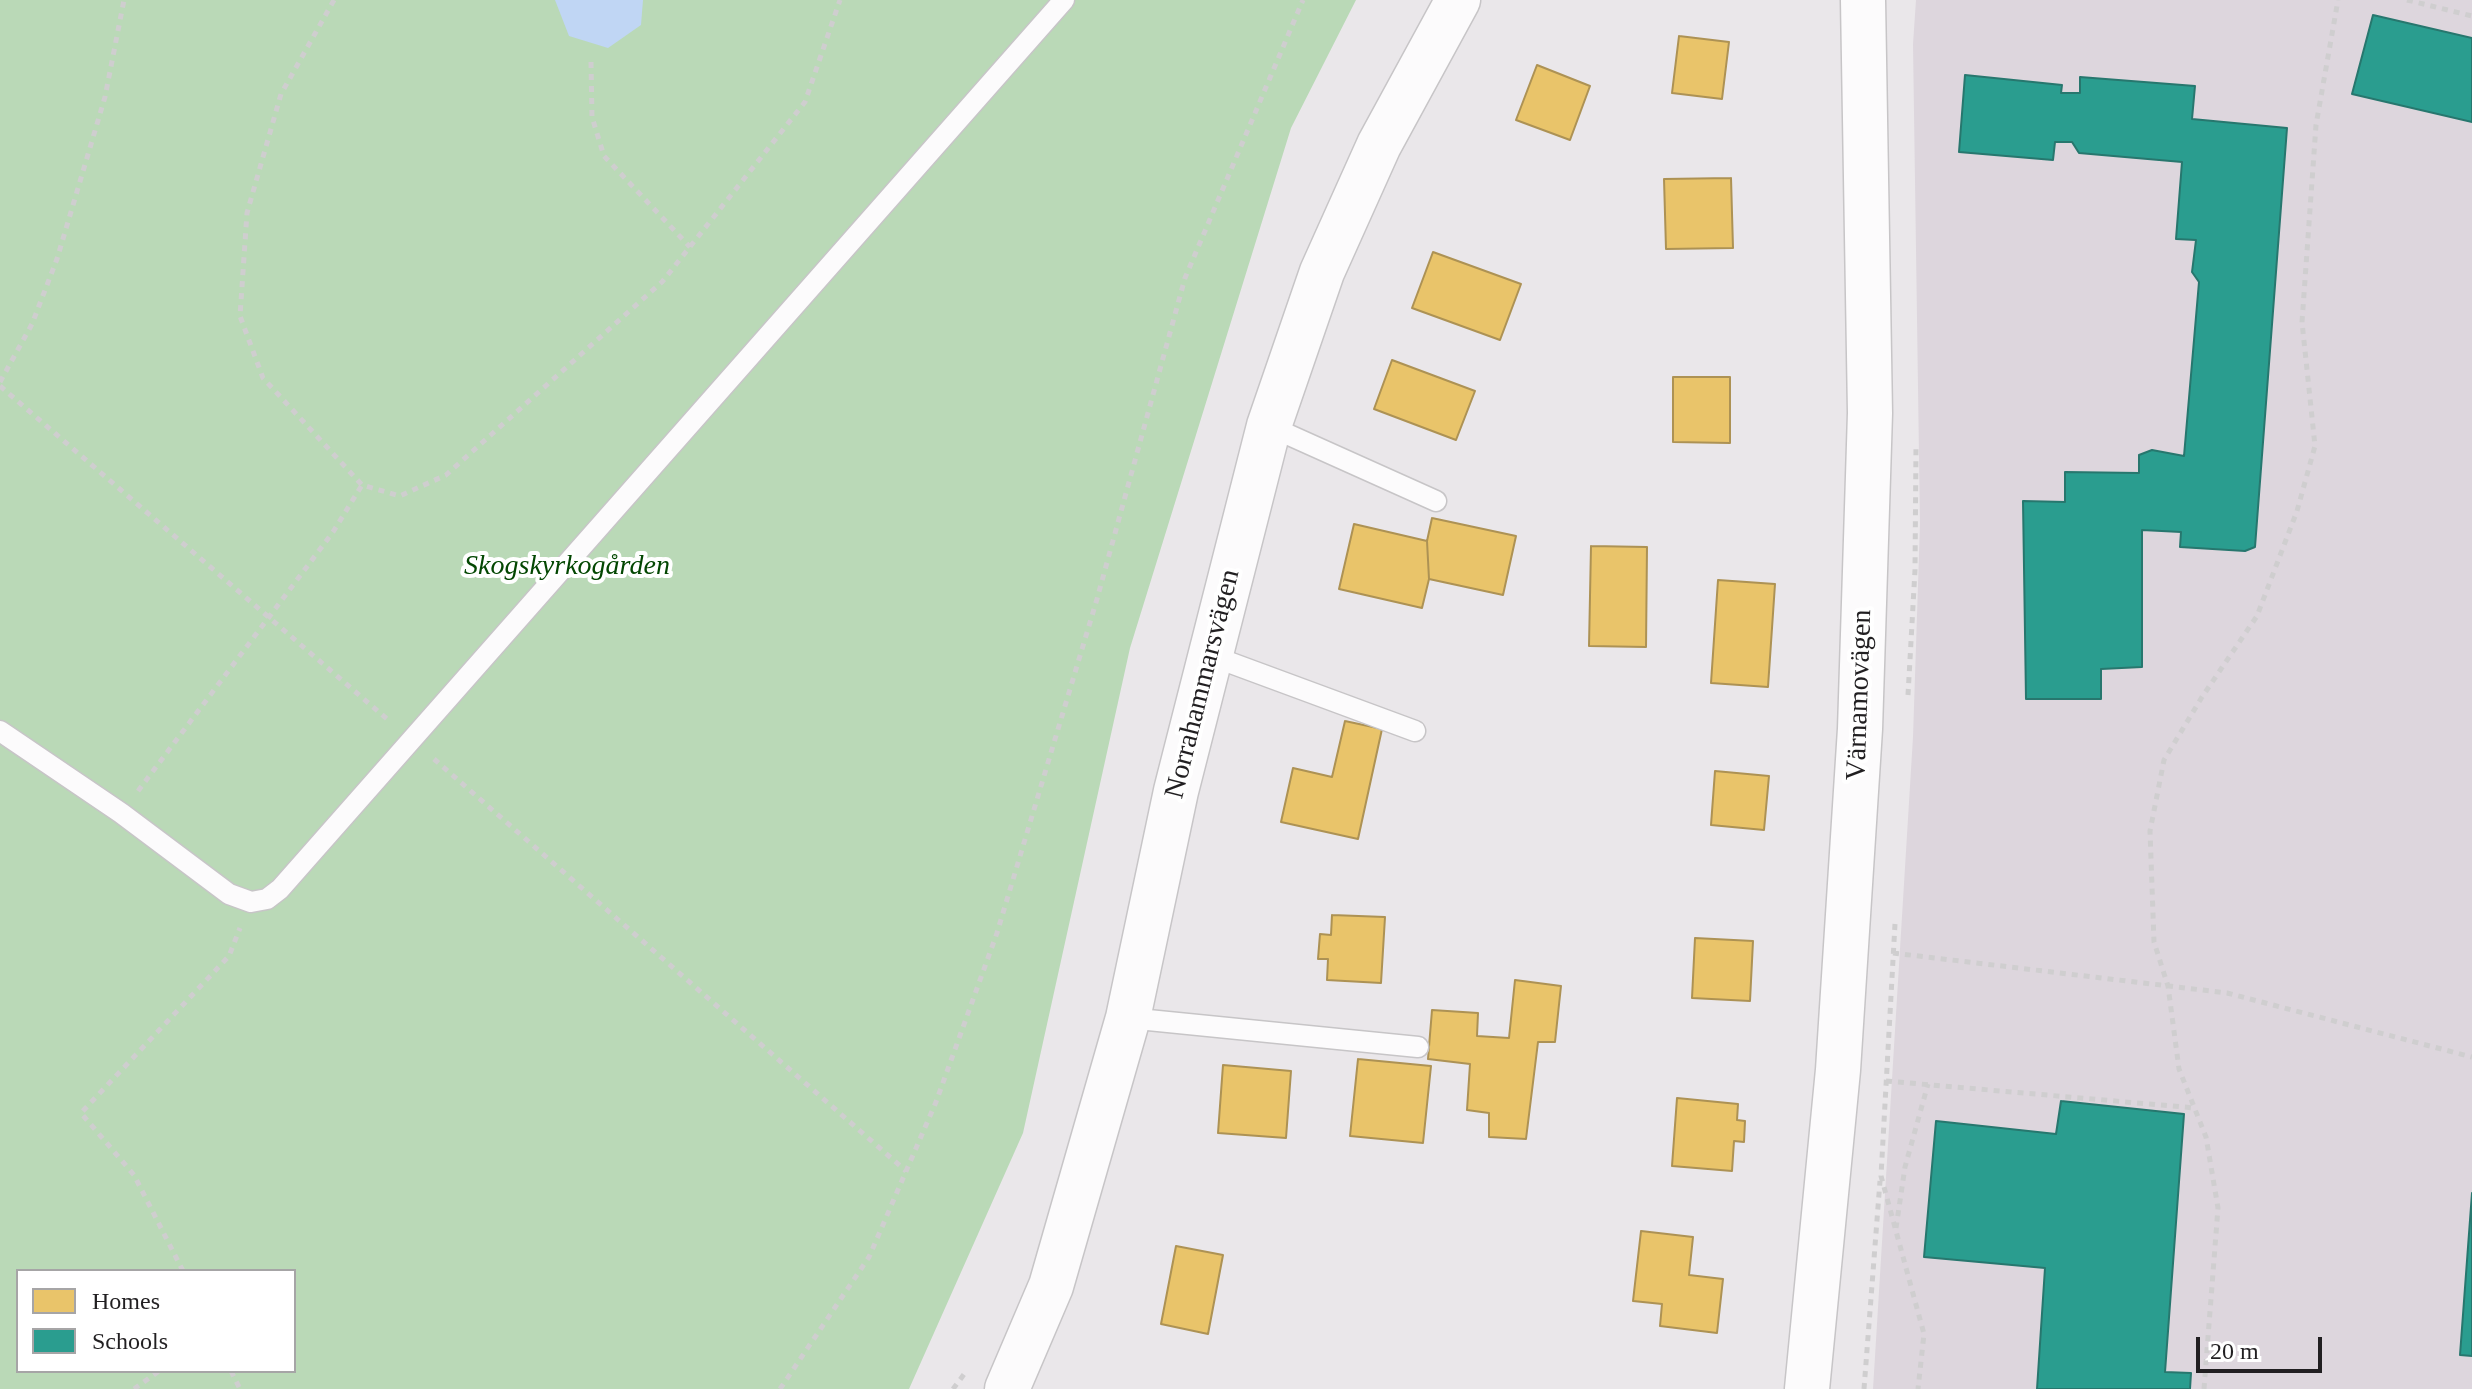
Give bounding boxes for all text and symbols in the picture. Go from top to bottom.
park label: Skogskyrkogården [464,550,670,584]
street label: Norrahammarsvägen [1158,566,1248,802]
street label: Värnamovägen [1840,609,1880,781]
legend [16,1269,296,1373]
text: Homes [92,1288,160,1314]
scale bar [2200,1321,2326,1371]
text: Schools [92,1328,168,1354]
text: 20 m [2210,1338,2259,1364]

